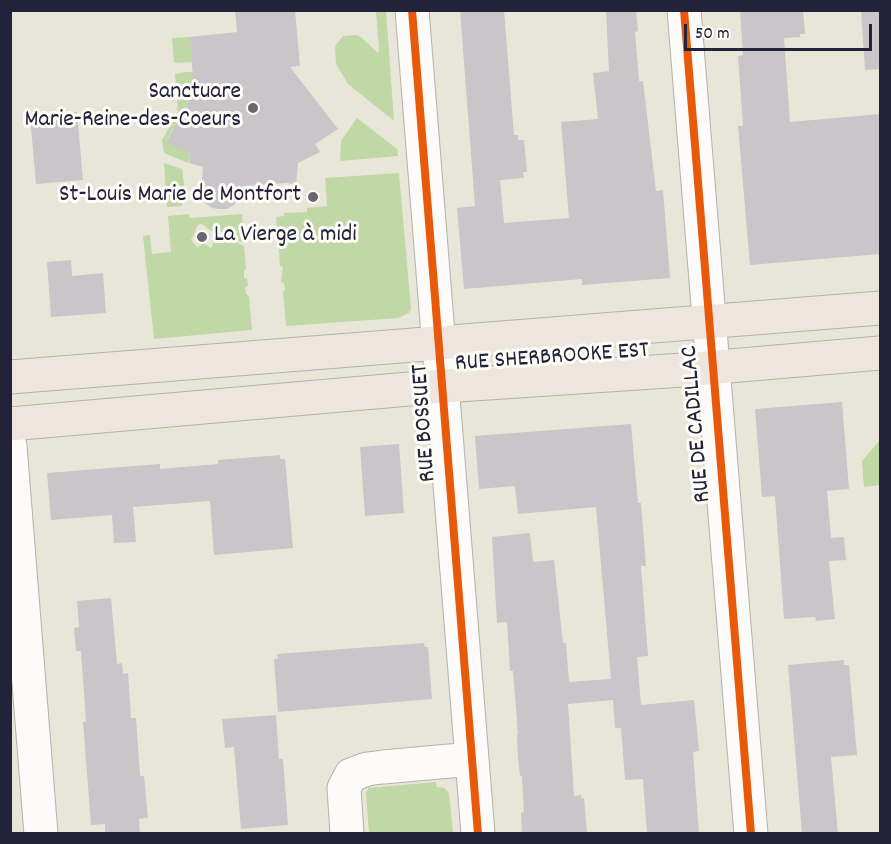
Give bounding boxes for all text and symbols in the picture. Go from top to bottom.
scale bar [687,12,874,50]
text: 50 m [695,22,730,47]
place label: Sanctuare Marie-Reine-des-Coeurs [25,80,241,136]
marker: Sanctuare Marie-Reine-des-Coeurs [246,101,260,115]
place label: St-Louis Marie de Montfort [59,183,301,211]
marker: St-Louis Marie de Montfort [306,190,320,204]
place label: La Vierge à midi [214,223,357,251]
marker: La Vierge à midi [195,230,209,244]
street label: RUE SHERBROOKE EST [454,338,650,380]
street label: RUE DE CADILLAC [677,344,719,504]
street label: RUE BOSSUET [408,363,444,483]

